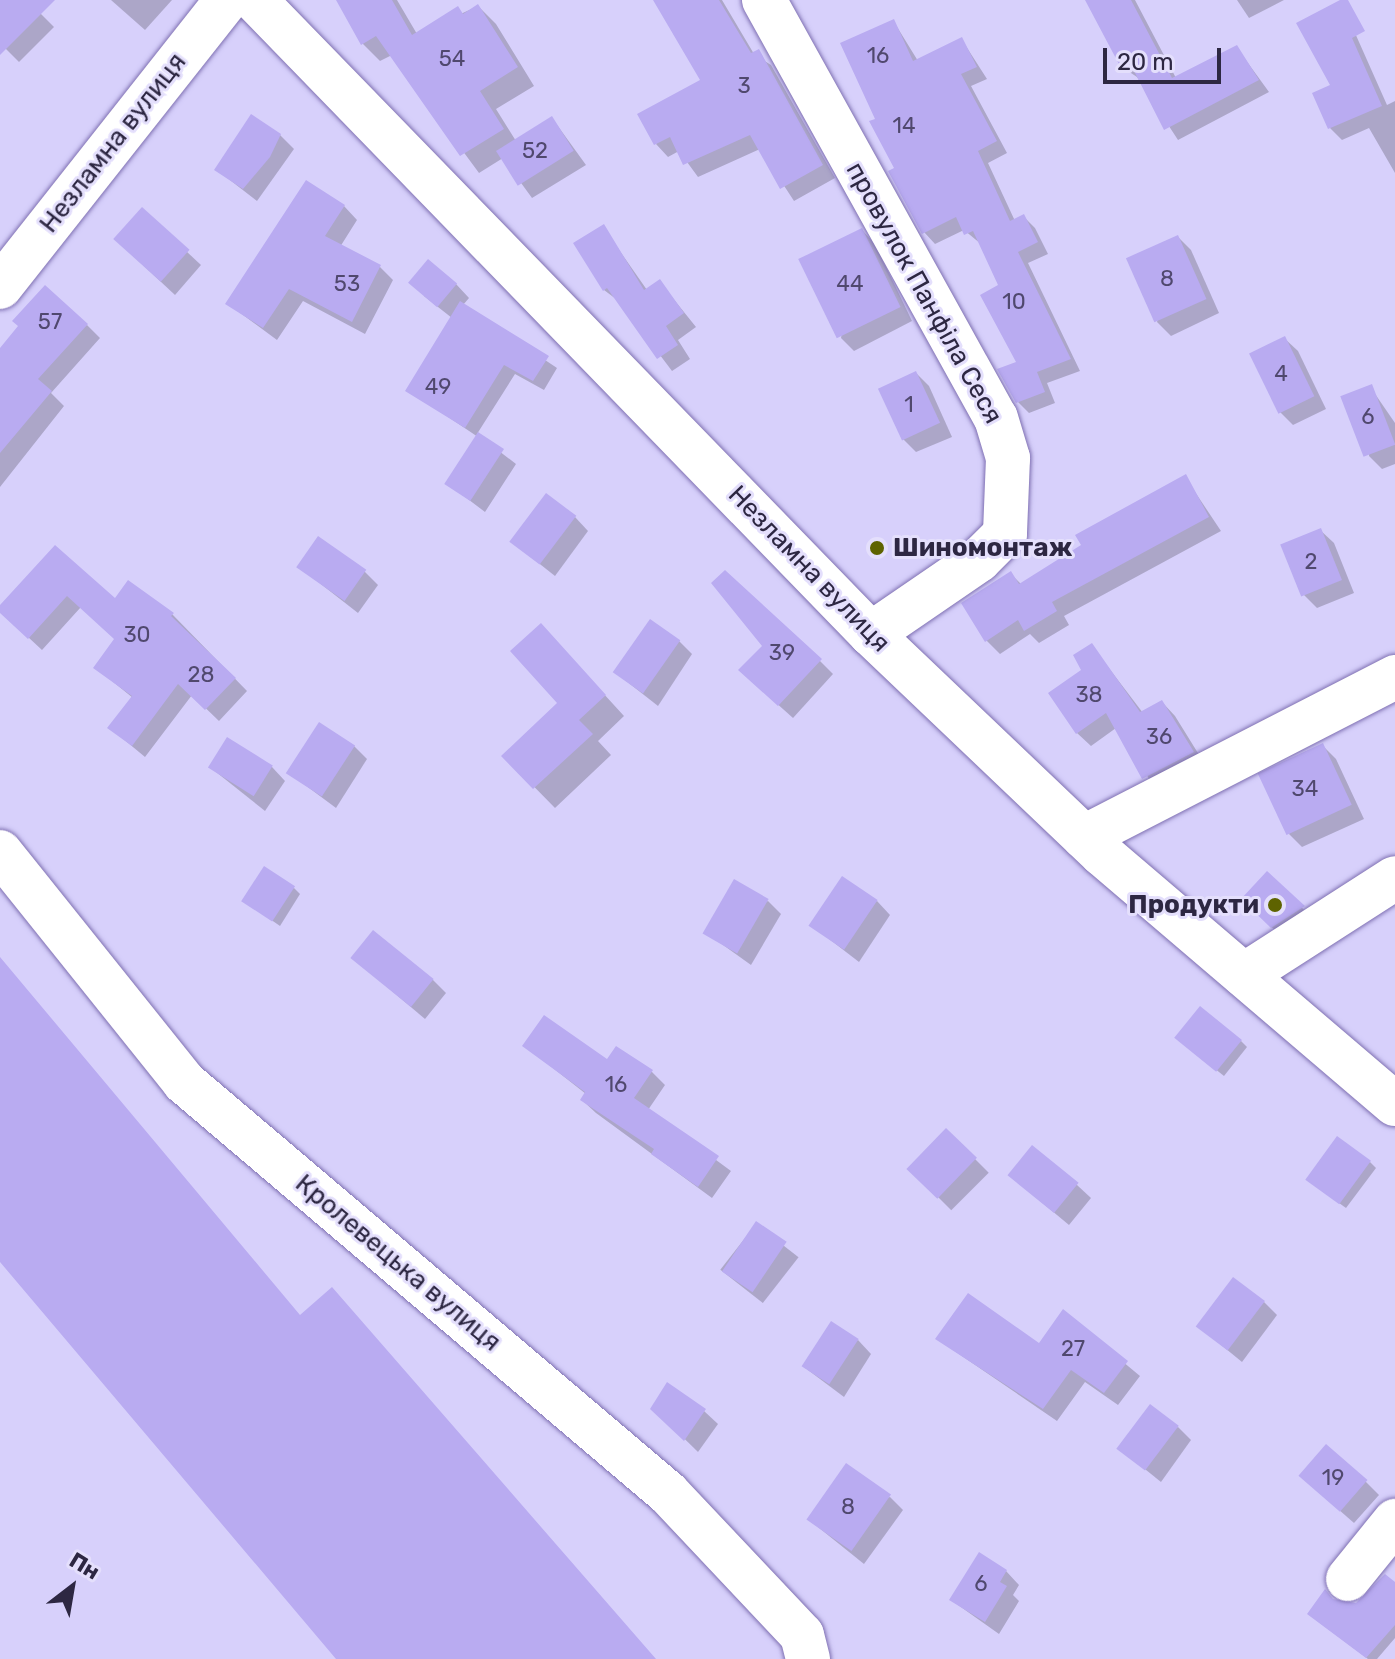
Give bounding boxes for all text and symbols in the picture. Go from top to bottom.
scale bar [1107,32,1225,82]
house number: 16 [867,43,889,69]
house number: 54 [439,46,465,72]
street label: Незламна вулиця [33,47,193,239]
text: 20 m [1117,48,1174,76]
house number: 3 [737,73,751,99]
house number: 14 [892,113,916,139]
house number: 52 [522,138,548,164]
street label: провулок Панфіла Сеся [839,157,1009,429]
house number: 8 [1160,266,1174,292]
house number: 53 [334,271,360,297]
house number: 44 [836,271,864,297]
house number: 10 [1002,289,1026,315]
house number: 57 [38,309,62,335]
house number: 4 [1274,361,1288,387]
house number: 49 [425,374,451,400]
house number: 1 [904,392,914,418]
house number: 6 [1361,404,1375,430]
street label: Незламна вулиця [722,479,896,659]
place label: Шиномонтаж [893,532,1072,564]
marker: Шиномонтаж [868,539,886,557]
house number: 2 [1305,549,1317,575]
house number: 30 [123,622,151,648]
house number: 39 [769,640,795,666]
house number: 28 [188,662,214,688]
house number: 38 [1075,682,1103,708]
house number: 36 [1146,724,1172,750]
house number: 34 [1292,776,1318,802]
place label: Продукти [1128,889,1259,921]
marker: Продукти [1266,896,1284,914]
house number: 16 [605,1072,627,1098]
street label: Кролевецька вулиця [289,1168,507,1358]
house number: 27 [1061,1336,1085,1362]
house number: 19 [1322,1465,1344,1491]
house number: 8 [841,1494,855,1520]
north arrow [32,1547,112,1627]
text: Пн [65,1547,105,1585]
house number: 6 [974,1571,988,1597]

